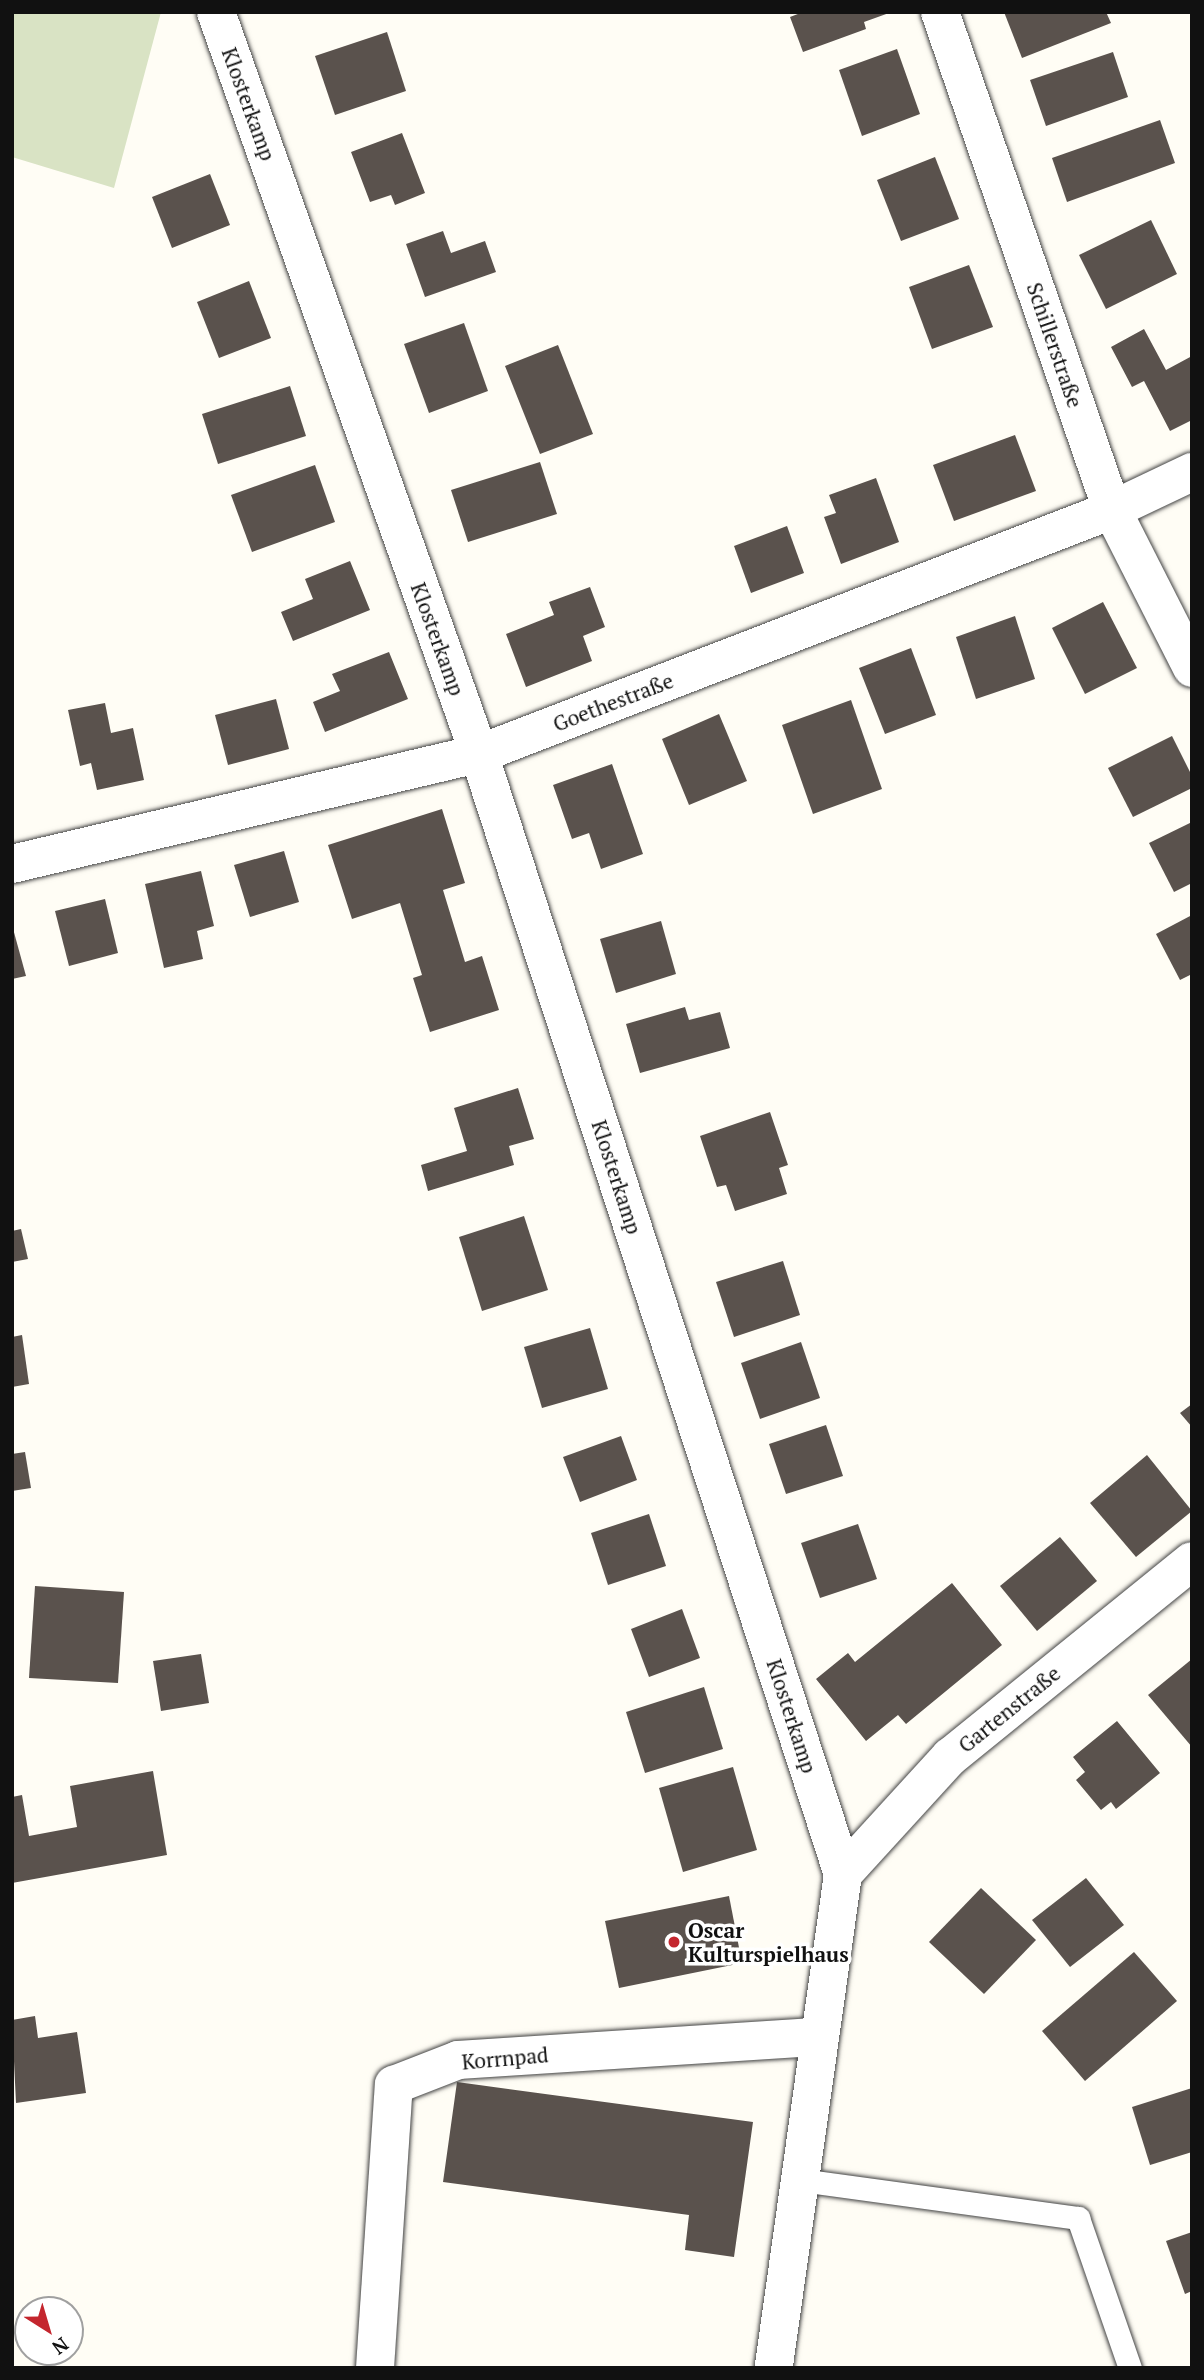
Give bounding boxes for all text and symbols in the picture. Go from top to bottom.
street label: Klosterkamp [217,44,281,164]
street label: Schillerstraße [1022,279,1088,411]
street label: Klosterkamp [406,579,470,699]
street label: Goethestraße [549,668,677,736]
street label: Klosterkamp [587,1117,647,1237]
street label: Klosterkamp [762,1656,822,1776]
street label: Gartenstraße [953,1660,1065,1758]
place label: Oscar Kulturspielhaus [688,1917,849,1967]
marker: Oscar Kulturspielhaus [666,1934,682,1950]
street label: Korrnpad [461,2042,549,2074]
north arrow [14,2296,84,2366]
text: N [47,2332,74,2361]

